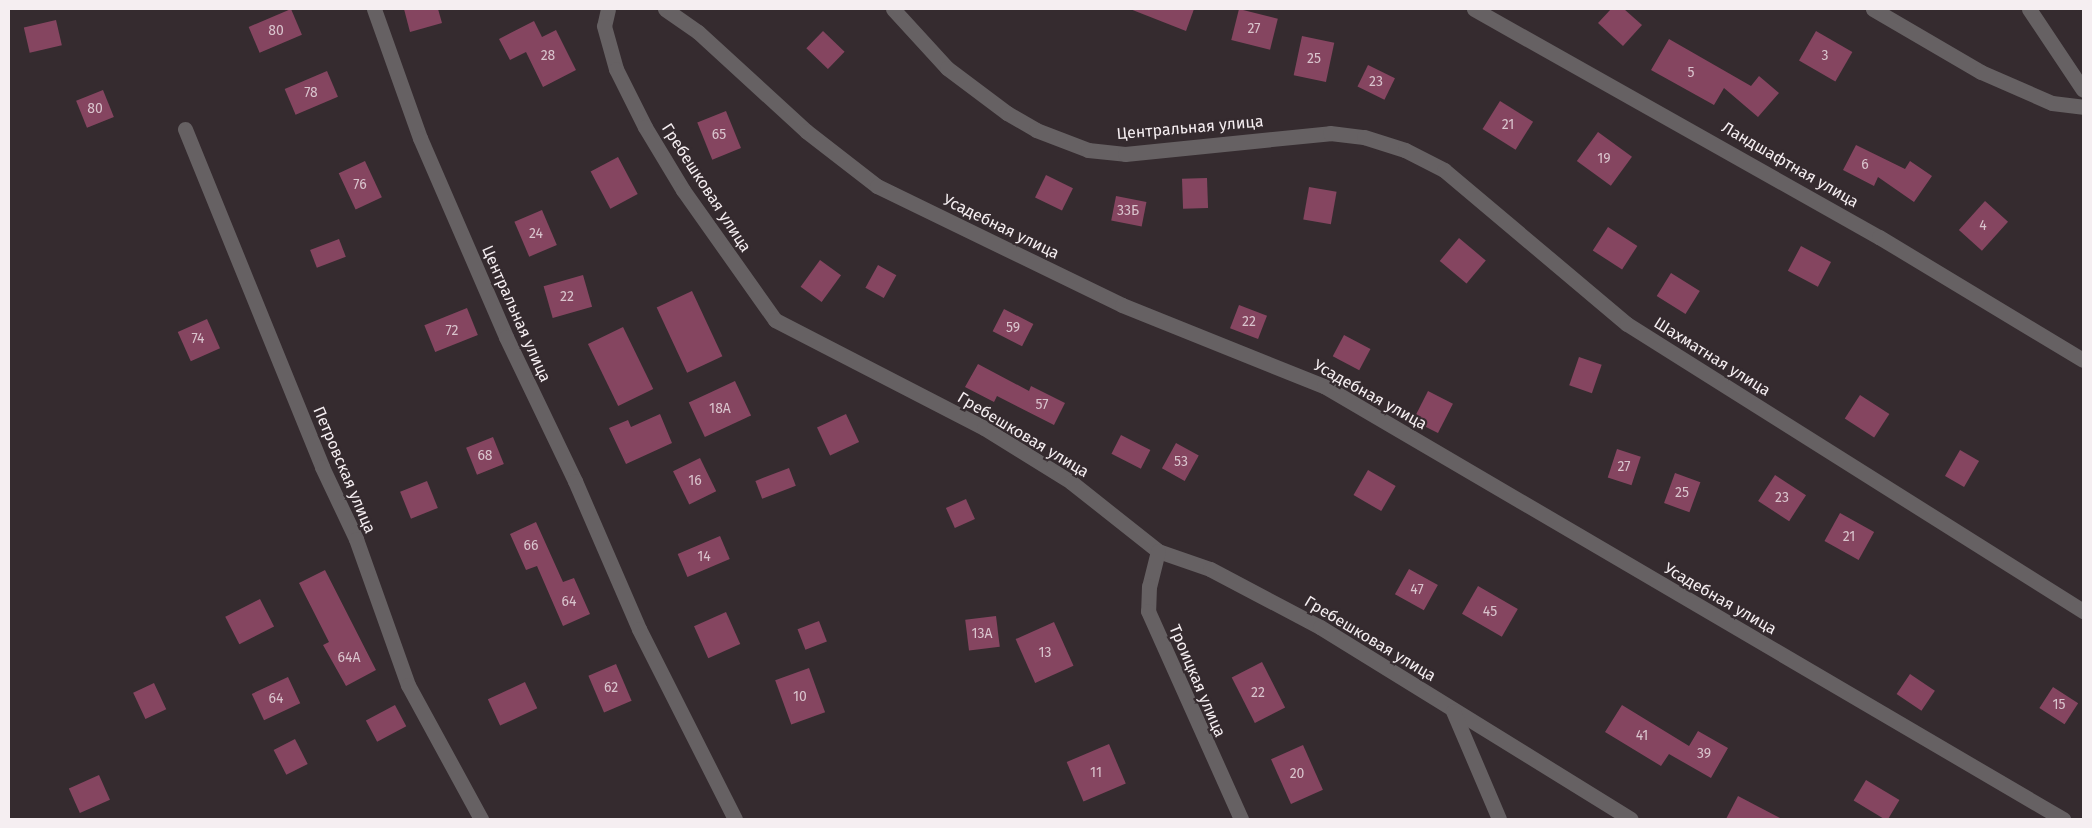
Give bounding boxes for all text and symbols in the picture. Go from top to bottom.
house number: 27 [1247,21,1261,37]
house number: 80 [268,23,284,39]
house number: 28 [541,48,555,64]
house number: 3 [1822,48,1828,64]
house number: 25 [1307,51,1321,67]
house number: 5 [1687,65,1695,81]
house number: 23 [1369,74,1383,90]
house number: 78 [304,85,318,101]
house number: 80 [87,101,103,117]
street label: Центральная улица [1116,112,1264,144]
house number: 21 [1502,117,1514,133]
street label: Ландшафтная улица [1718,118,1862,212]
street label: Гребешковая улица [657,120,755,256]
house number: 65 [712,127,726,143]
house number: 19 [1597,151,1611,167]
house number: 6 [1861,157,1869,173]
house number: 76 [353,177,367,193]
street label: Усадебная улица [940,191,1062,263]
house number: 33Б [1117,203,1139,219]
house number: 4 [1979,218,1987,234]
house number: 24 [529,226,543,242]
street label: Центральная улица [477,243,555,385]
house number: 22 [560,289,574,305]
house number: 22 [1242,314,1256,330]
street label: Шахматная улица [1650,314,1774,400]
house number: 59 [1006,320,1020,336]
house number: 72 [446,323,458,339]
house number: 74 [191,331,205,347]
street label: Усадебная улица [1310,356,1430,434]
street label: Гребешковая улица [954,388,1092,482]
house number: 57 [1036,397,1048,413]
house number: 18А [709,401,731,417]
street label: Петровская улица [309,404,379,536]
house number: 68 [477,448,493,464]
house number: 53 [1174,454,1188,470]
house number: 27 [1617,459,1631,475]
house number: 16 [688,473,702,489]
house number: 25 [1675,485,1689,501]
house number: 23 [1775,490,1789,506]
house number: 21 [1843,529,1855,545]
house number: 66 [524,538,538,554]
house number: 14 [697,549,711,565]
street label: Усадебная улица [1660,559,1780,639]
house number: 47 [1410,582,1424,598]
street label: Гребешковая улица [1301,592,1439,686]
house number: 64 [562,594,576,610]
house number: 45 [1483,604,1497,620]
street label: Троицкая улица [1165,622,1229,740]
house number: 13А [971,626,993,642]
house number: 13 [1038,645,1052,661]
house number: 64А [338,650,360,666]
house number: 62 [604,680,618,696]
house number: 22 [1251,685,1265,701]
house number: 10 [793,689,807,705]
house number: 64 [269,691,283,707]
house number: 15 [2052,697,2066,713]
house number: 41 [1636,728,1648,744]
house number: 39 [1697,746,1711,762]
house number: 11 [1090,765,1102,781]
house number: 20 [1290,766,1304,782]

